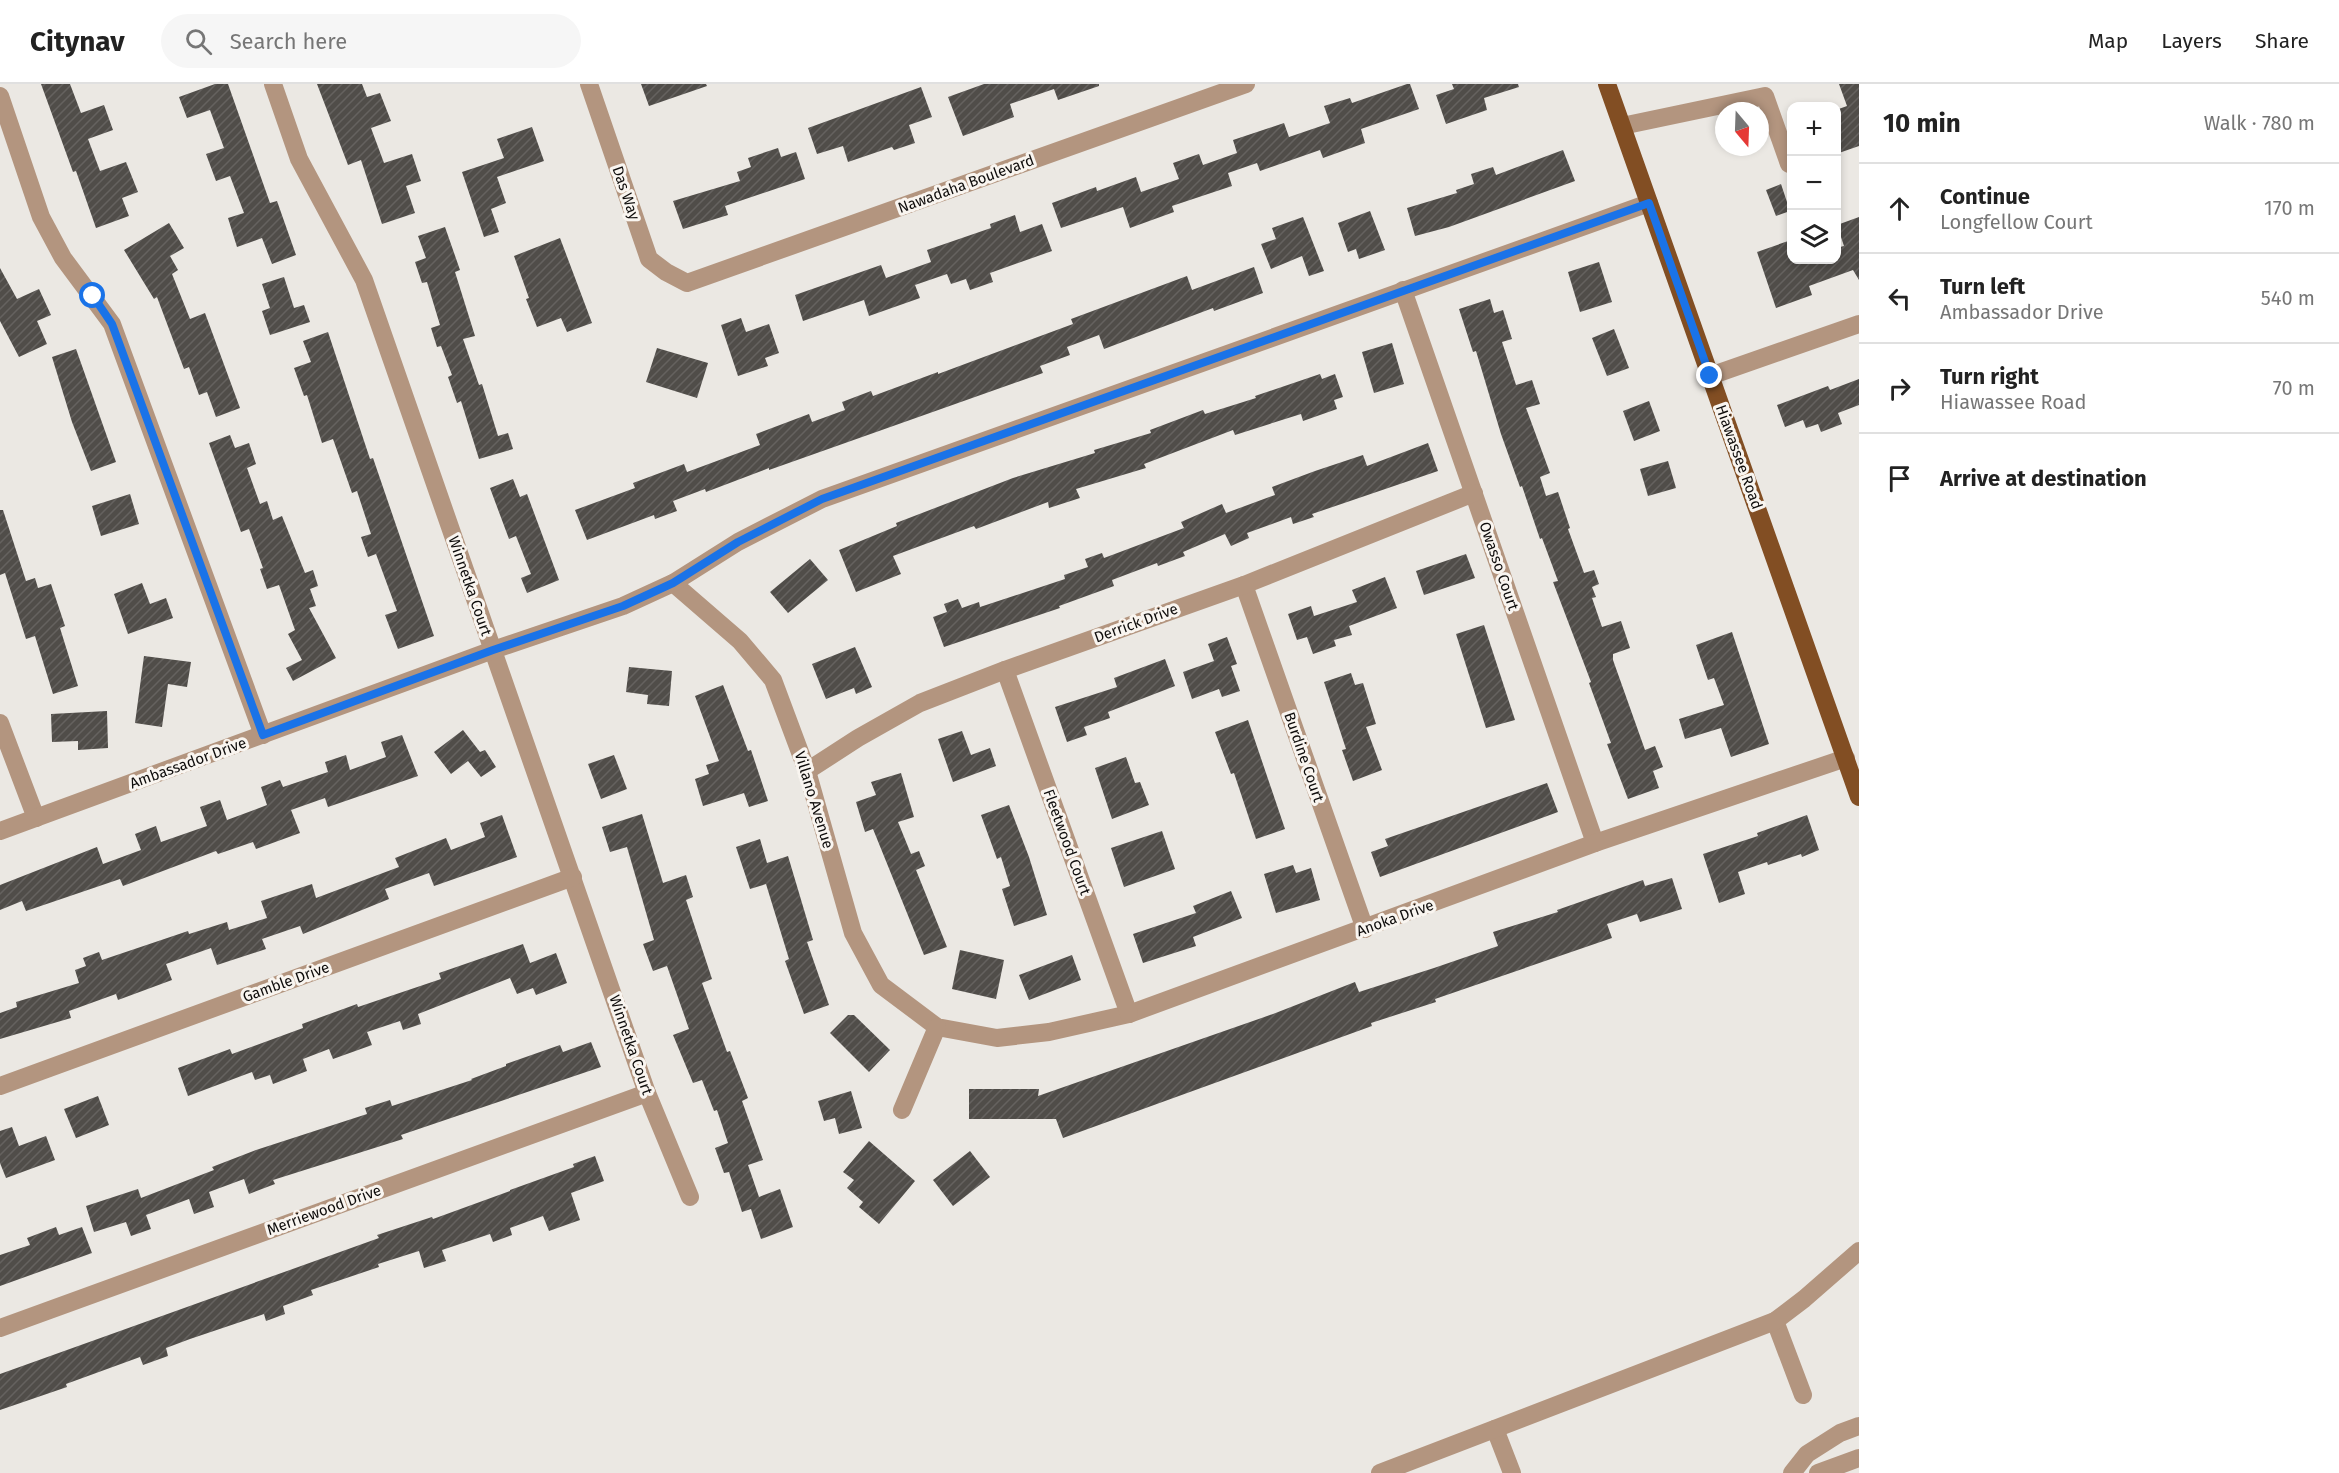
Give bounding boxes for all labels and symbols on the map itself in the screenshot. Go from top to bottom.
north arrow [1715,102,1769,156]
street label: Nawadaha Boulevard [895,151,1037,217]
street label: Das Way [608,164,644,223]
route start [79,282,105,308]
route end [1696,362,1722,388]
street label: Hiawassee Road [1712,402,1766,512]
street label: Owasso Court [1475,519,1523,613]
street label: Winnetka Court [445,534,496,639]
street label: Derrick Drive [1092,600,1180,646]
street label: Burdine Court [1280,710,1328,805]
street label: Ambassador Drive [127,734,249,792]
street label: Villano Avenue [791,749,837,851]
street label: Fleetwood Court [1040,787,1095,898]
street label: Anoka Drive [1354,896,1436,940]
street label: Gamble Drive [240,958,332,1006]
street label: Winnetka Court [606,993,657,1098]
street label: Merriewood Drive [264,1181,384,1239]

